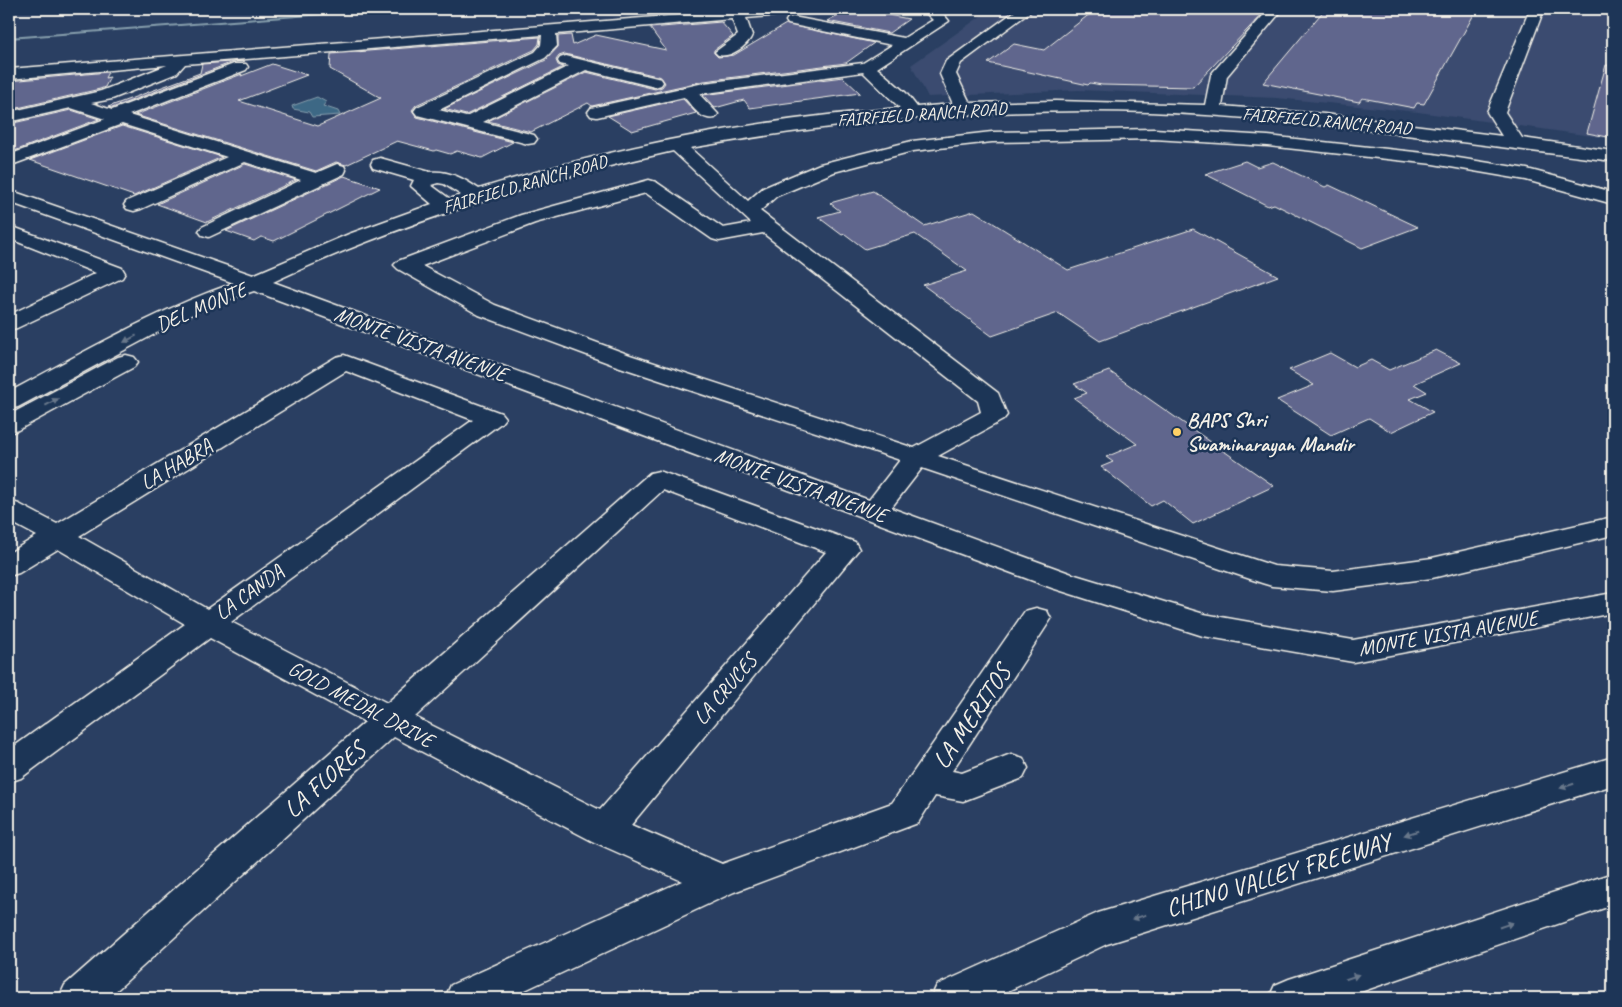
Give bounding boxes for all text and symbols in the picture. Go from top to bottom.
street label: FAIRFIELD RANCH ROAD [837,97,1009,131]
street label: FAIRFIELD RANCH ROAD [1241,103,1414,139]
street label: FAIRFIELD RANCH ROAD [440,150,611,218]
street label: DEL MONTE [152,275,252,338]
street label: MONTE VISTA AVENUE [331,301,513,388]
one-way arrow [123,335,137,343]
one-way arrow [44,398,59,406]
place label: BAPS Shri Swaminarayan Mandir [1187,407,1356,458]
marker: BAPS Shri Swaminarayan Mandir [1171,426,1183,438]
street label: LA HABRA [135,432,217,496]
street label: MONTE VISTA AVENUE [711,442,893,529]
street label: LA CANDA [210,558,289,626]
street label: MONTE VISTA AVENUE [1356,604,1542,662]
street label: LA CRUCES [688,646,764,730]
street label: GOLD MEDAL DRIVE [284,655,440,754]
street label: LA MERITOS [925,656,1020,775]
street label: LA FLORES [277,733,374,825]
one-way arrow [1559,782,1574,790]
street label: CHINO VALLEY FREEWAY [1162,825,1398,924]
one-way arrow [1404,830,1419,838]
one-way arrow [1131,914,1146,922]
one-way arrow [1498,921,1513,928]
one-way arrow [1344,973,1359,980]

